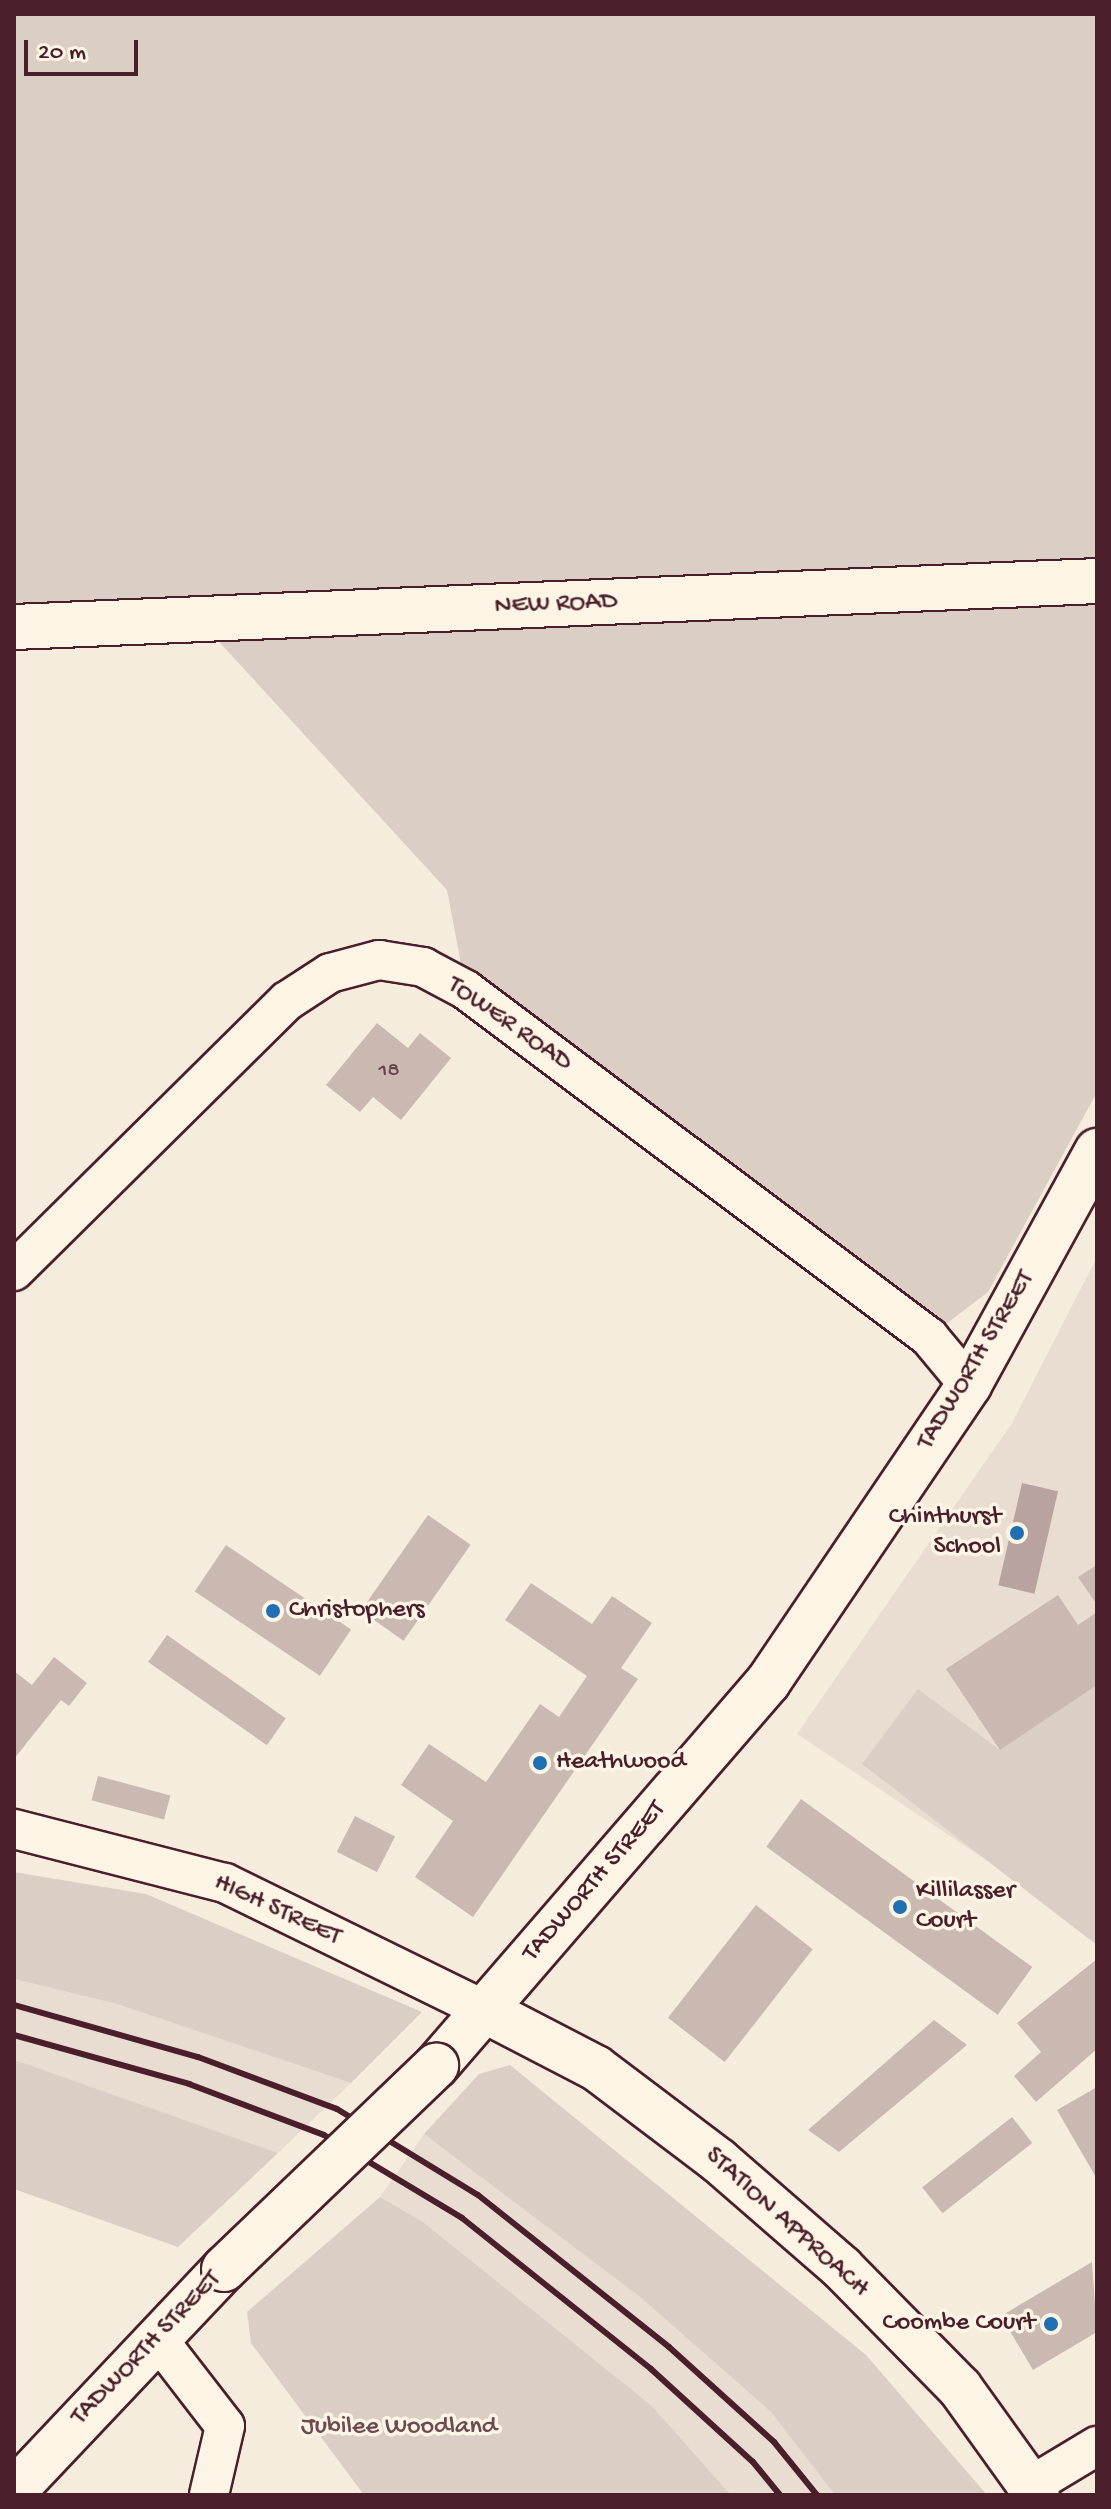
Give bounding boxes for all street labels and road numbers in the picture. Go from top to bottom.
street label: NEW ROAD [494,587,618,623]
street label: TOWER ROAD [441,971,577,1079]
street label: TADWORTH STREET [911,1266,1043,1456]
street label: TADWORTH STREET [517,1795,673,1969]
street label: HIGH STREET [209,1868,345,1954]
street label: STATION APPROACH [698,2141,874,2305]
street label: TADWORTH STREET [65,2265,229,2433]

